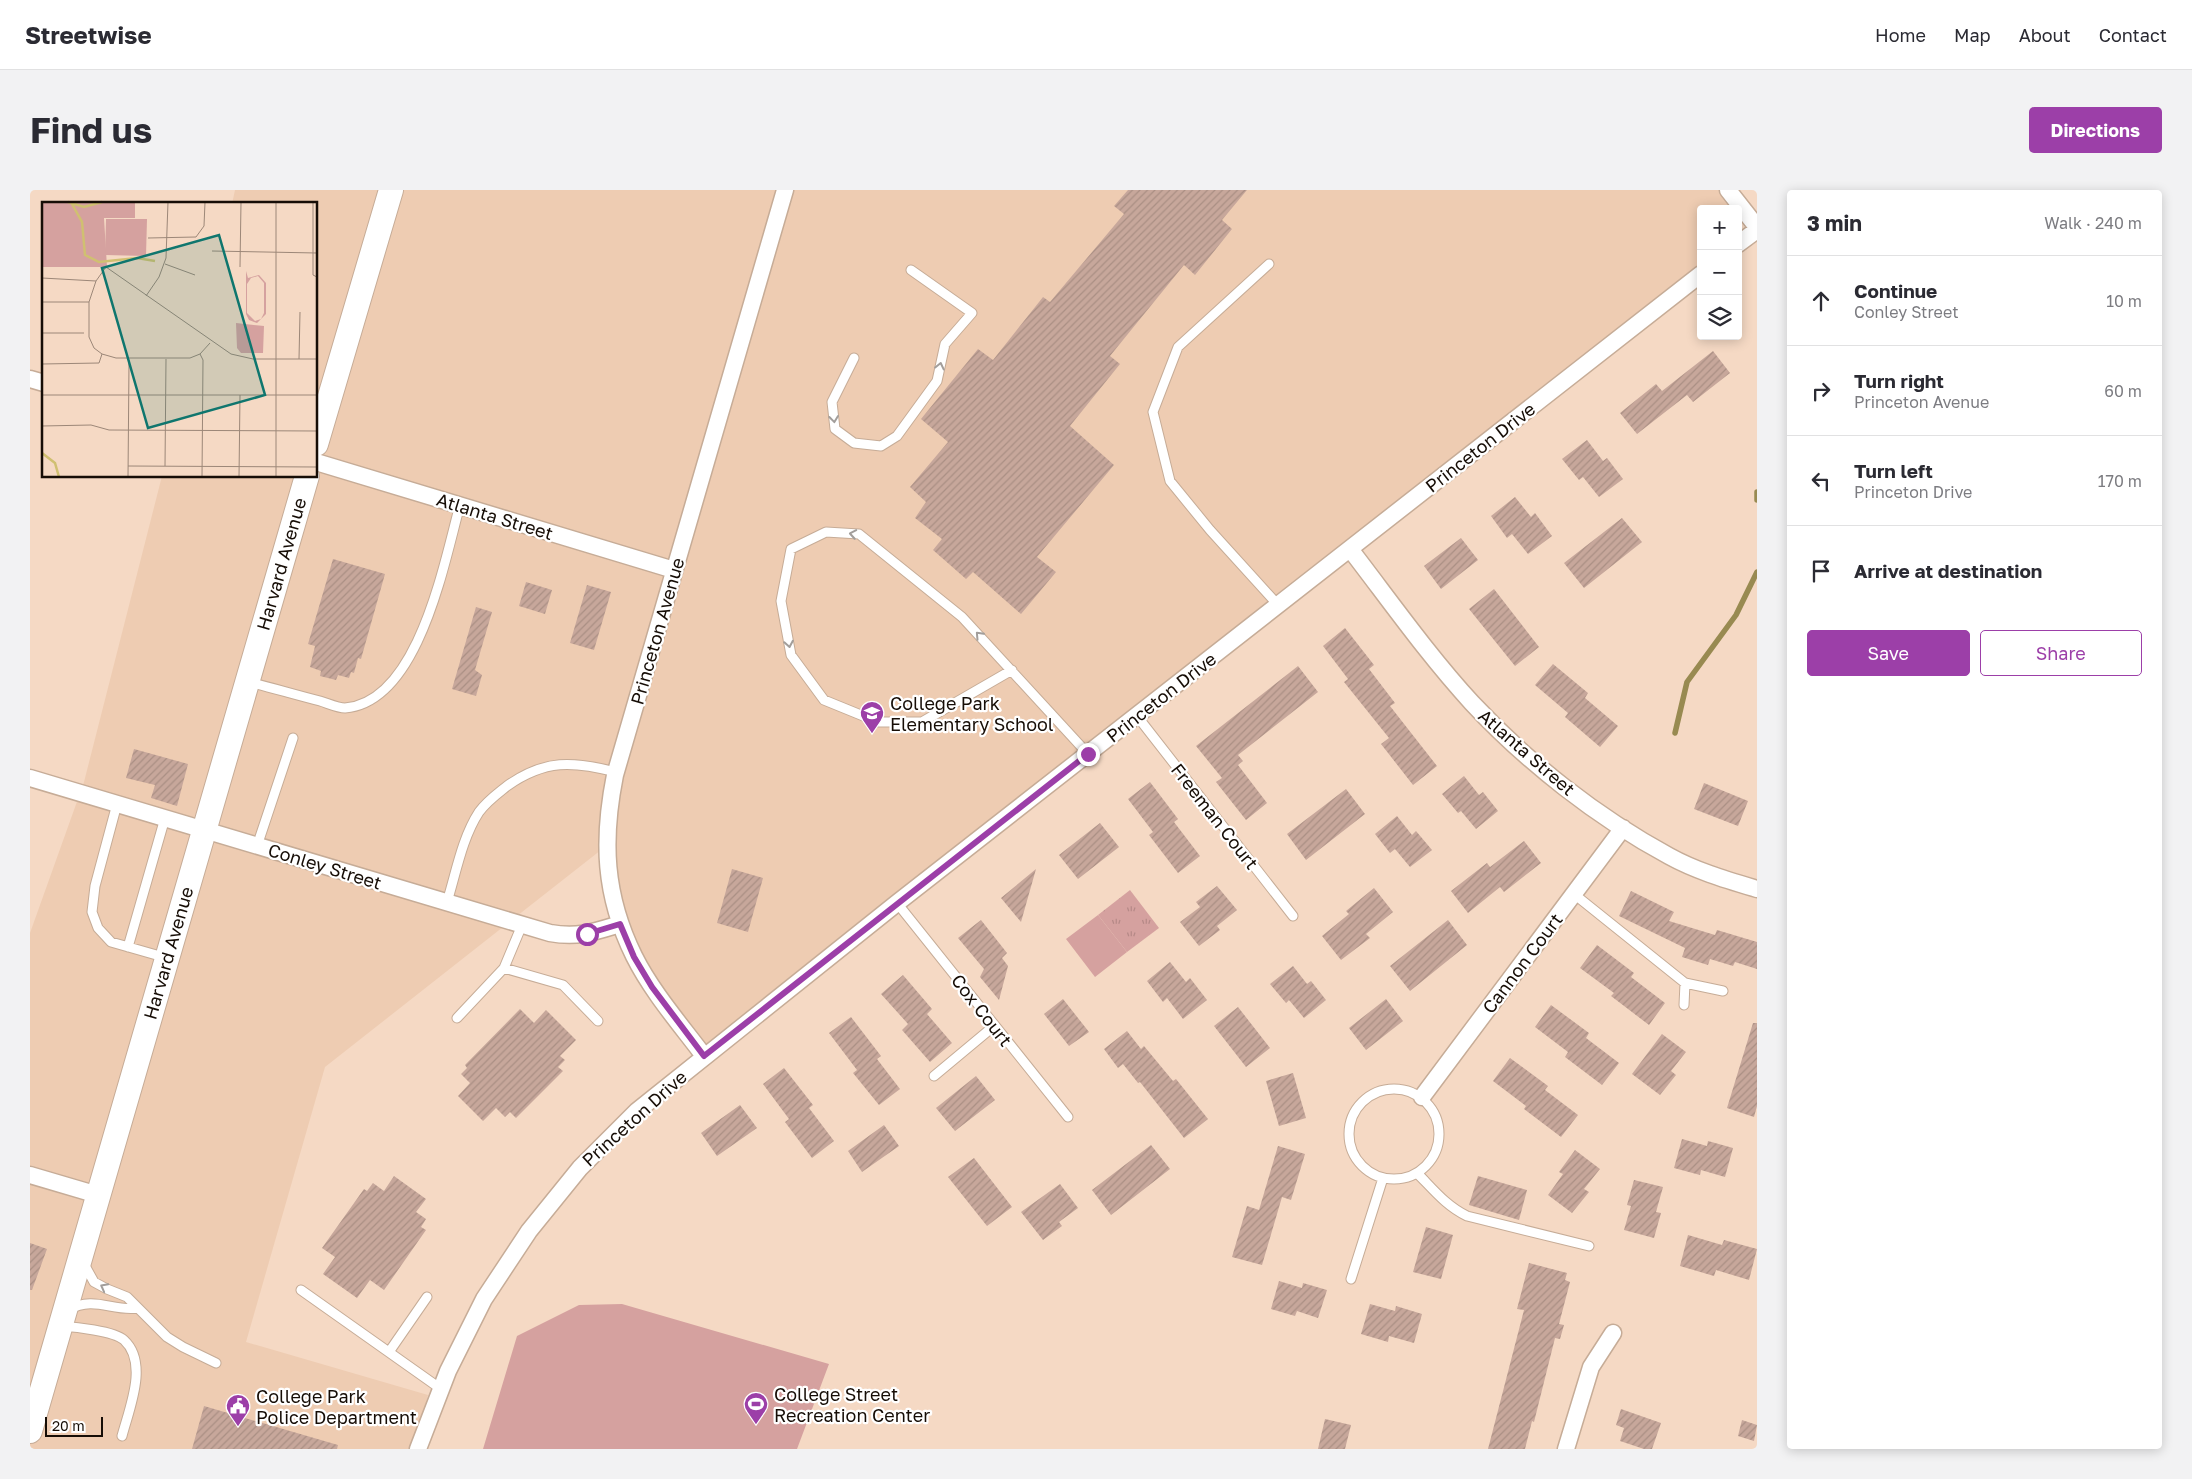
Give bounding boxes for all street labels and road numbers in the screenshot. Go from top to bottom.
street label: Princeton Drive [1421,397,1539,497]
street label: Atlanta Street [434,488,556,544]
street label: Harvard Avenue [252,495,310,633]
street label: Princeton Avenue [625,555,689,707]
street label: Princeton Drive [1102,647,1220,747]
street label: Atlanta Street [1474,704,1580,800]
street label: Freeman Court [1167,759,1263,873]
street label: Conley Street [266,838,384,894]
street label: Harvard Avenue [139,884,197,1022]
street label: Cannon Court [1477,909,1567,1017]
street label: Cox Court [947,970,1017,1050]
street label: Princeton Drive [577,1065,691,1171]

